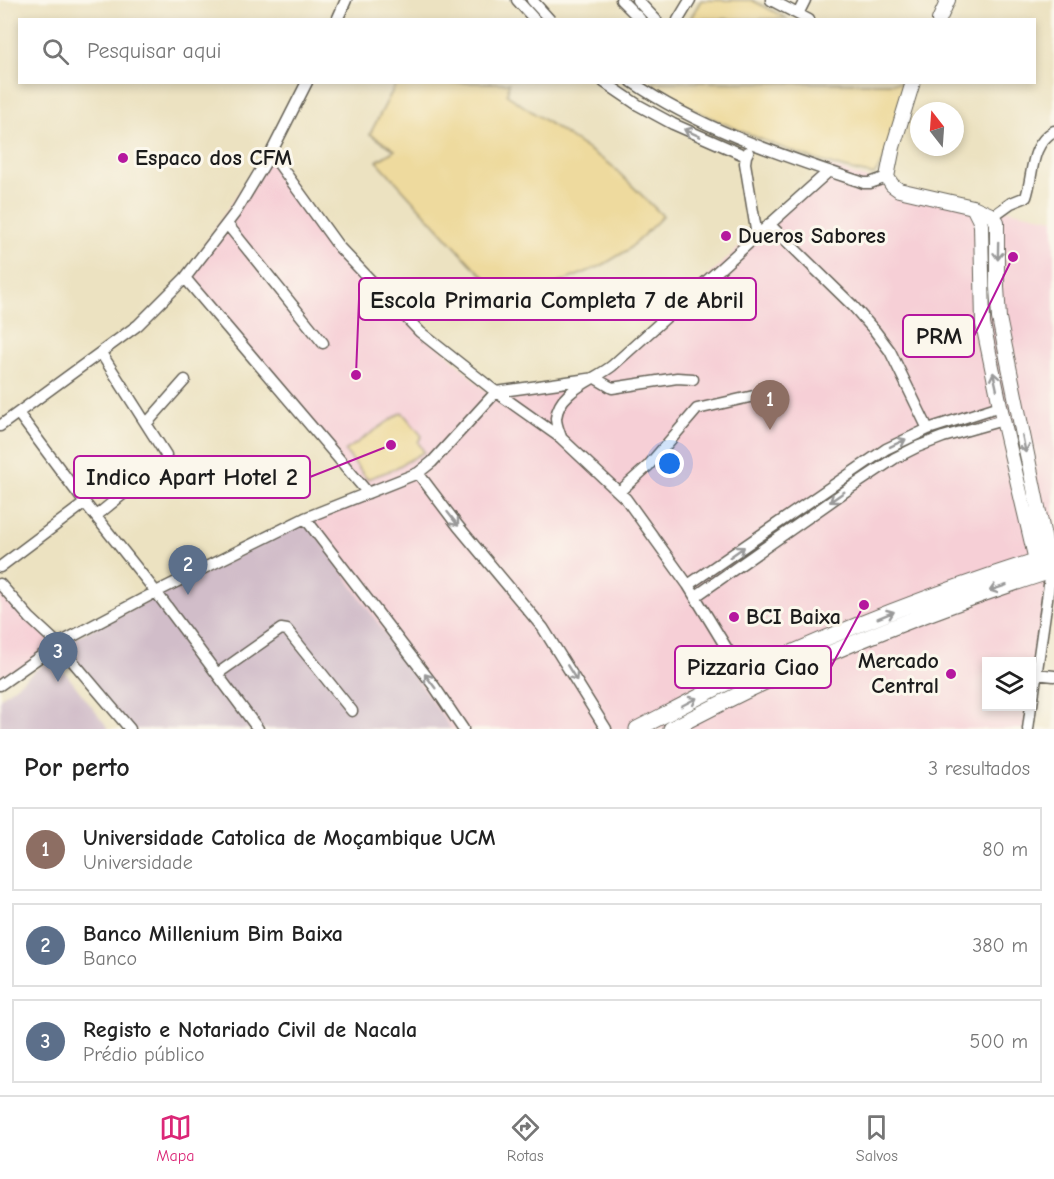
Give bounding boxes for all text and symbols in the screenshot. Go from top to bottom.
search box [18,18,1036,84]
icon: search [39,35,72,68]
text: Pesquisar aqui [87,38,222,64]
north arrow [910,102,964,156]
one-way arrow [684,126,702,138]
place label: Espaco dos CFM [135,145,292,171]
marker: Espaco dos CFM [116,151,130,165]
place label: Dueros Sabores [738,223,886,249]
marker: Dueros Sabores [719,229,733,243]
one-way arrow [992,241,1004,261]
callout: Escola Primaria Completa 7 de Abril [359,278,756,320]
text: Escola Primaria Completa 7 de Abril [370,286,744,314]
callout: PRM [903,315,974,357]
text: PRM [916,322,962,350]
one-way arrow [989,371,1000,391]
pin: 1 [750,380,790,430]
one-way arrow [1019,433,1030,453]
one-way arrow [889,436,907,448]
your location [655,449,684,478]
callout: Indico Apart Hotel 2 [74,456,310,498]
text: Indico Apart Hotel 2 [86,463,298,491]
one-way arrow [830,491,846,503]
one-way arrow [447,511,460,527]
pin: 2 [168,546,207,595]
one-way arrow [728,546,744,558]
one-way arrow [989,583,1008,594]
place label: BCI Baixa [746,604,841,630]
one-way arrow [877,608,895,619]
marker: BCI Baixa [727,610,741,624]
pin: 3 [38,632,78,682]
callout: Pizzaria Ciao [675,646,831,688]
place label: Mercado Central [858,648,939,699]
text: Pizzaria Ciao [687,653,819,681]
map controls [982,657,1036,711]
button: layers [982,657,1036,711]
one-way arrow [566,665,579,682]
marker: Mercado Central [944,667,958,681]
one-way arrow [424,673,437,689]
one-way arrow [680,696,697,708]
text: Por perto [24,753,130,783]
text: 3 resultados [928,757,1030,780]
text: Universidade Catolica de Moçambique UCM [83,825,496,851]
text: 1 [42,838,49,861]
text: 80 m [982,838,1028,861]
text: Universidade [83,851,193,874]
text: Banco Millenium Bim Baixa [83,921,343,947]
text: 2 [41,934,50,957]
text: 380 m [972,934,1028,957]
text: Banco [83,947,137,970]
text: Registo e Notariado Civil de Nacala [83,1017,417,1043]
text: 3 [41,1030,50,1053]
text: 500 m [970,1030,1028,1053]
text: Prédio público [83,1043,205,1066]
tab: Mapa [156,1111,195,1165]
tab: Rotas [507,1111,544,1165]
tab: Salvos [856,1111,898,1165]

